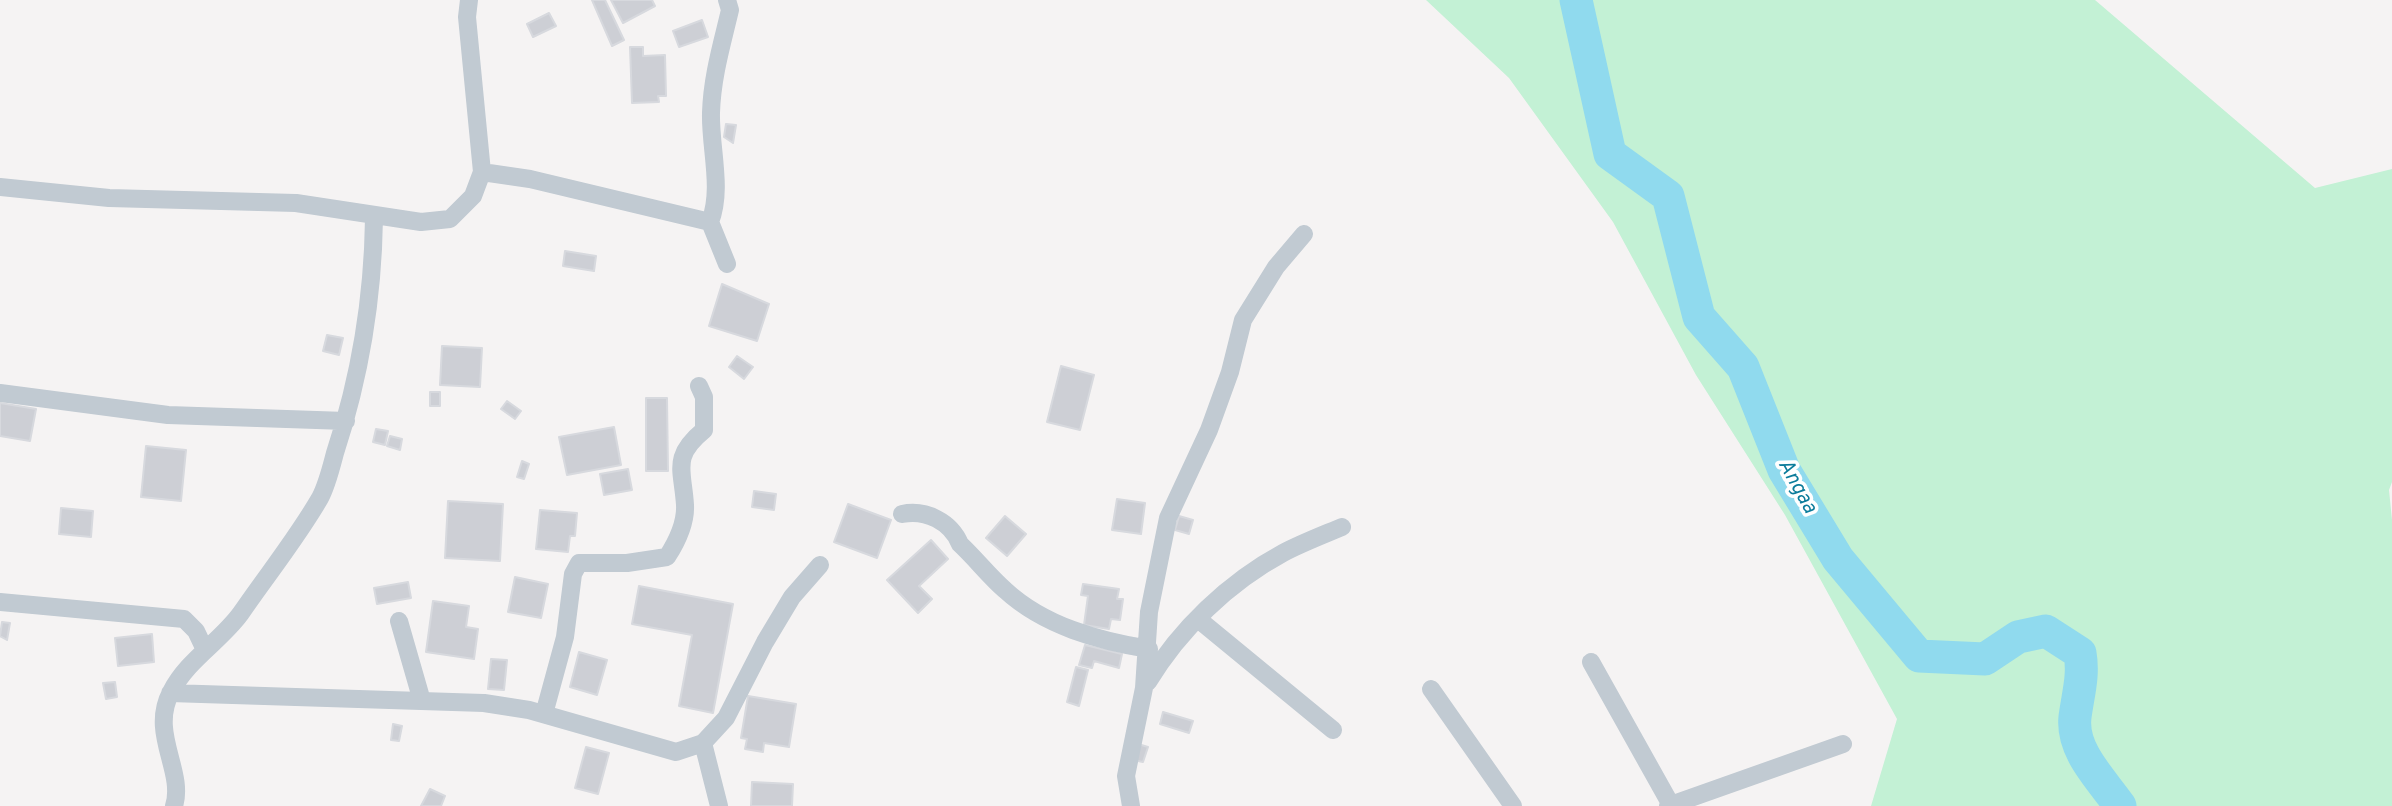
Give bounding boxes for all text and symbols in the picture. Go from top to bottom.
water label: Angaa [1771,455,1821,519]

